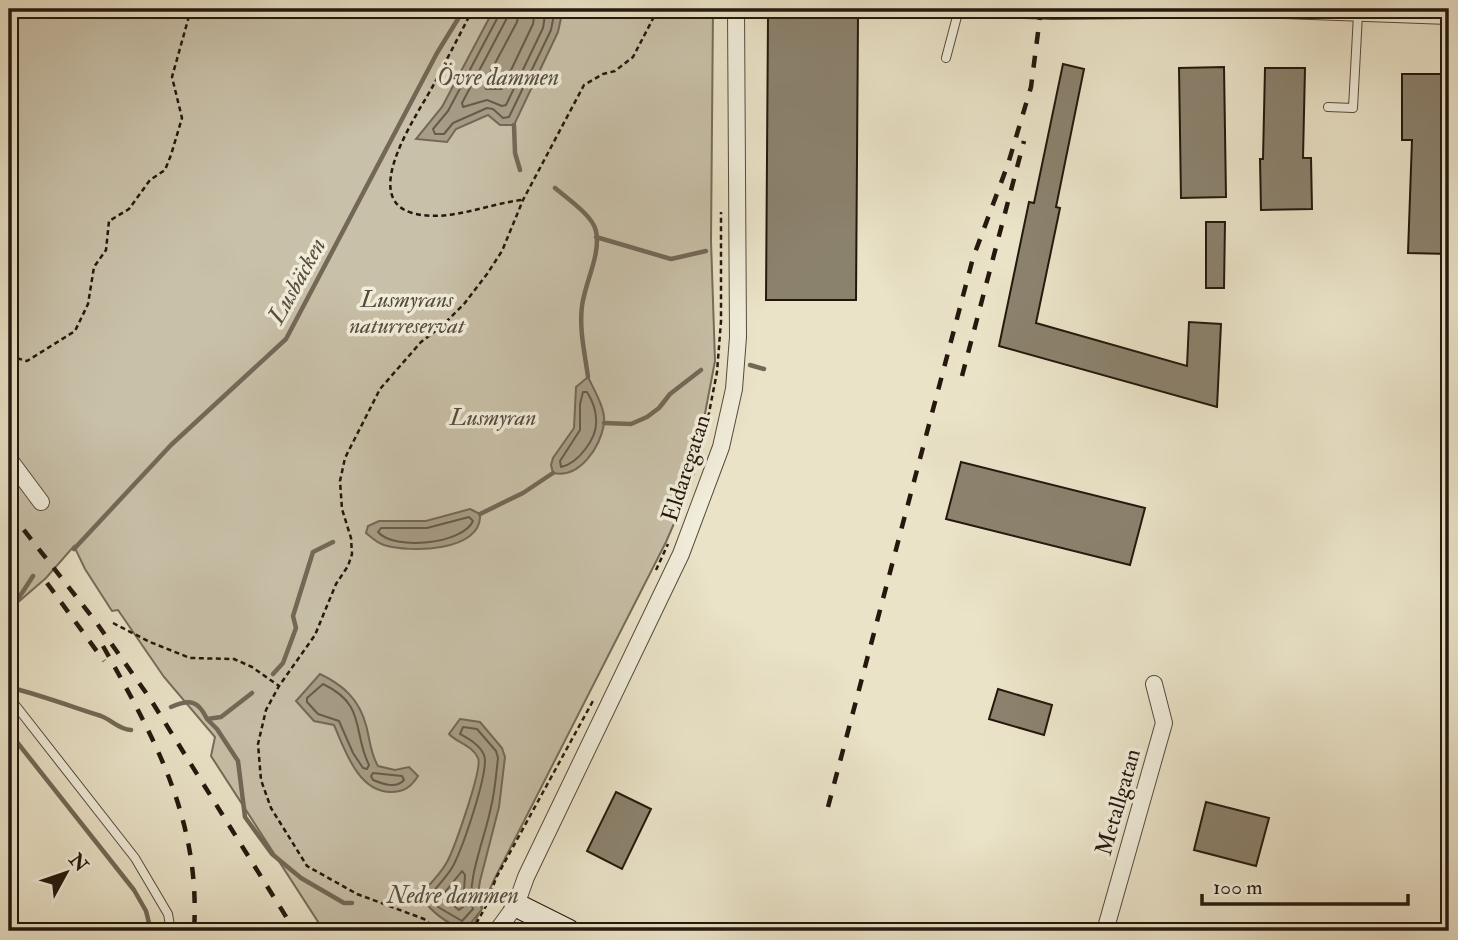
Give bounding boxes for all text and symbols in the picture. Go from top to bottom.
water label: Övre dammen [437,62,559,93]
water label: Lusbäcken [260,233,333,330]
park label: Lusmyrans naturreservat [349,285,466,340]
park label: Lusmyran [449,403,536,432]
street label: Eldaregatan [655,411,717,525]
street label: Metallgatan [1089,745,1147,859]
north arrow [32,838,102,908]
text: N [63,848,94,878]
scale bar [1202,863,1409,907]
text: 100 m [1213,874,1263,901]
water label: Nedre dammen [385,880,519,911]

